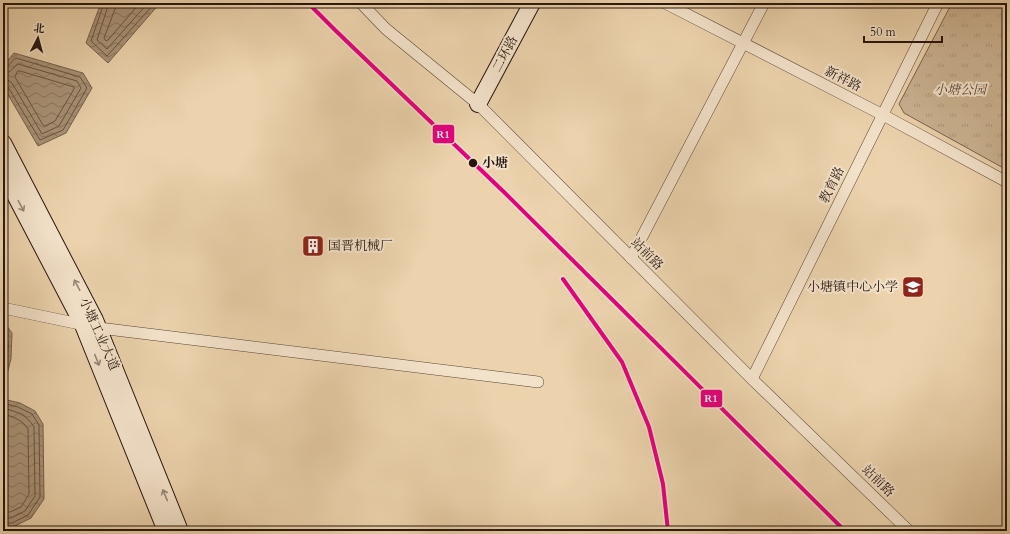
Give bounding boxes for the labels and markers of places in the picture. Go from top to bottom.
place label: 小塘 [482,154,508,172]
marker: 小塘 [467,157,479,169]
building icon: 国晋机械厂 [300,233,326,259]
place label: 国晋机械厂 [328,237,393,255]
school or university icon: 小塘镇中心小学 [900,274,926,300]
place label: 小塘镇中心小学 [807,278,898,296]

